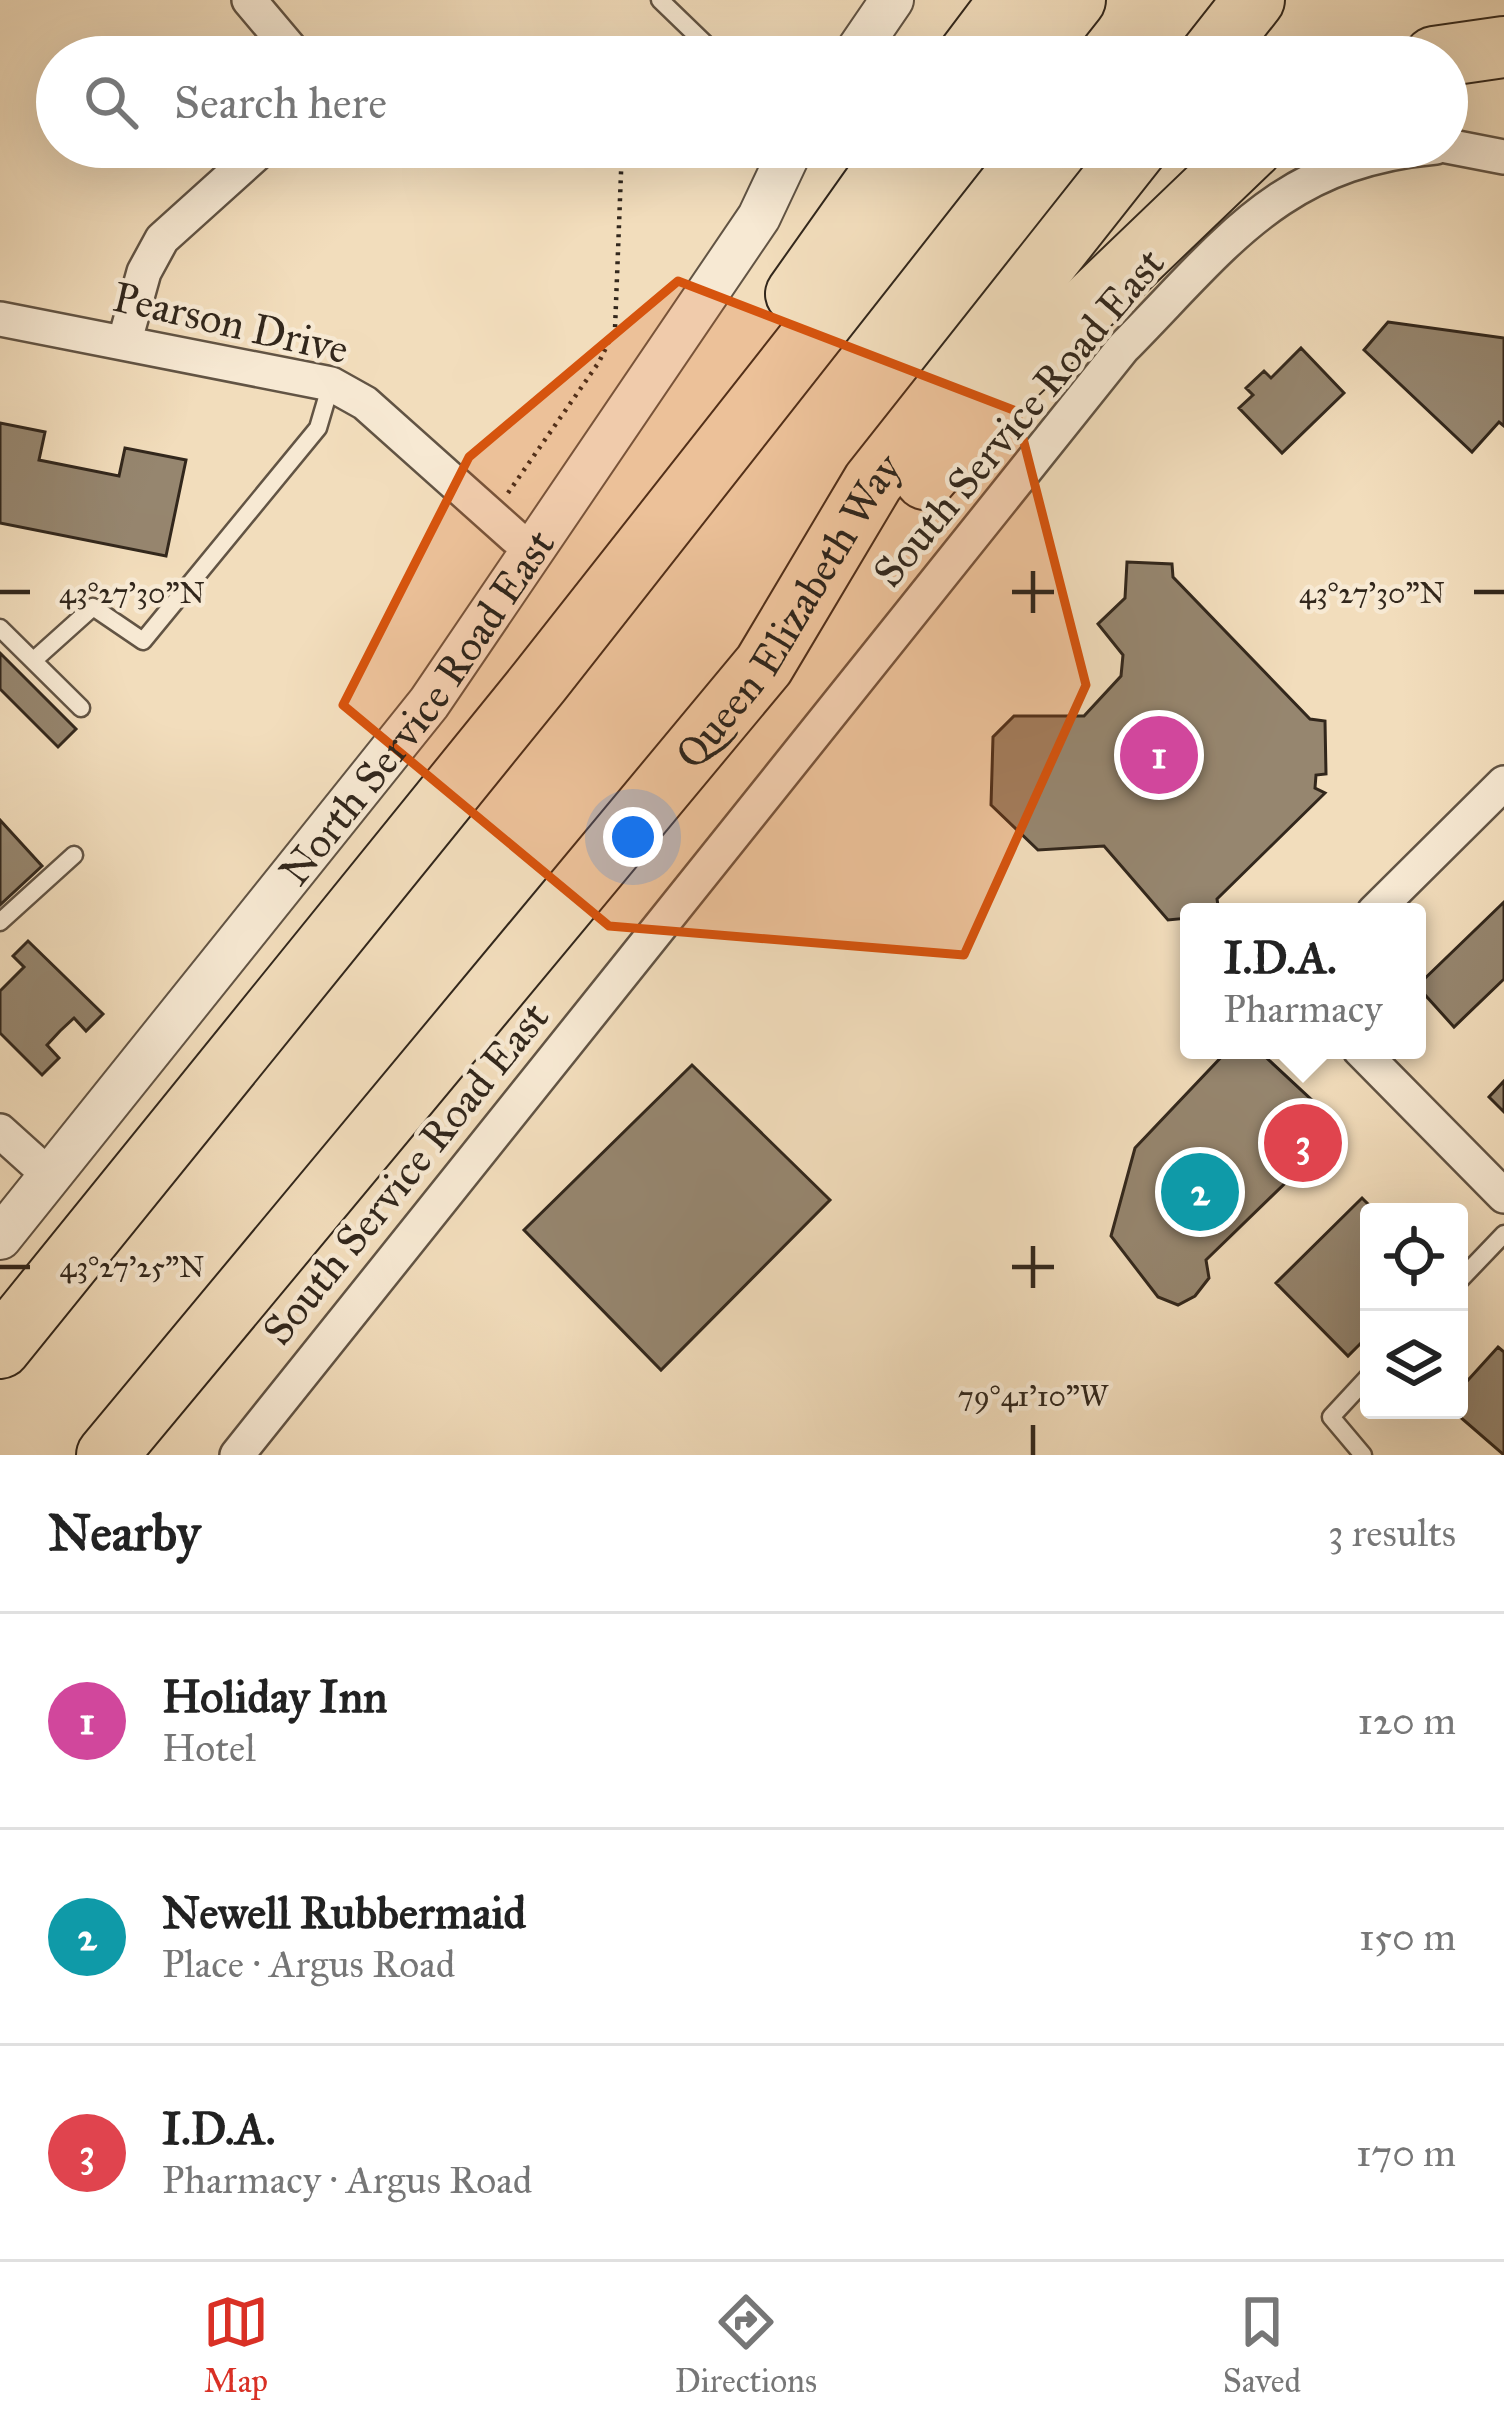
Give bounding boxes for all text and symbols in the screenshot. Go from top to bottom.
search box [36,36,1468,168]
icon: search [78,69,144,135]
text: Search here [174,75,387,130]
street label: South Service Road East [862,238,1176,597]
street label: Pearson Drive [108,271,353,375]
street label: Queen Elizabeth Way [664,442,914,779]
street label: North Service Road East [268,520,566,896]
text: 43°27'30"N [59,575,205,611]
text: 43°27'30"N [1299,575,1445,611]
pin: 1 [1120,710,1198,800]
your location [603,807,663,867]
popup [1180,903,1426,1059]
text: I.D.A. [1223,930,1337,985]
text: Pharmacy [1223,985,1383,1033]
street label: South Service Road East [252,992,560,1355]
pin: 3 [1264,1098,1342,1188]
pin: 2 [1161,1147,1239,1237]
map controls [1360,1203,1468,1419]
button: locate [1360,1203,1468,1311]
text: 43°27'25"N [60,1249,204,1285]
button: layers [1360,1311,1468,1419]
text: 79°41'10"W [958,1378,1110,1415]
text: Nearby [48,1502,200,1564]
text: 3 results [1328,1509,1456,1557]
text: Holiday Inn [162,1669,387,1724]
text: 1 [79,1697,95,1745]
text: 120 m [1357,1697,1456,1745]
text: Hotel [162,1724,256,1772]
text: Newell Rubbermaid [162,1885,526,1940]
text: 2 [77,1913,97,1961]
text: 150 m [1359,1913,1456,1961]
text: Place · Argus Road [162,1940,455,1988]
text: I.D.A. [162,2101,275,2156]
text: 3 [79,2129,95,2177]
text: 170 m [1356,2129,1456,2177]
text: Pharmacy · Argus Road [162,2156,532,2204]
tab: Map [203,2289,269,2401]
tab: Directions [675,2289,817,2401]
tab: Saved [1223,2289,1301,2401]

